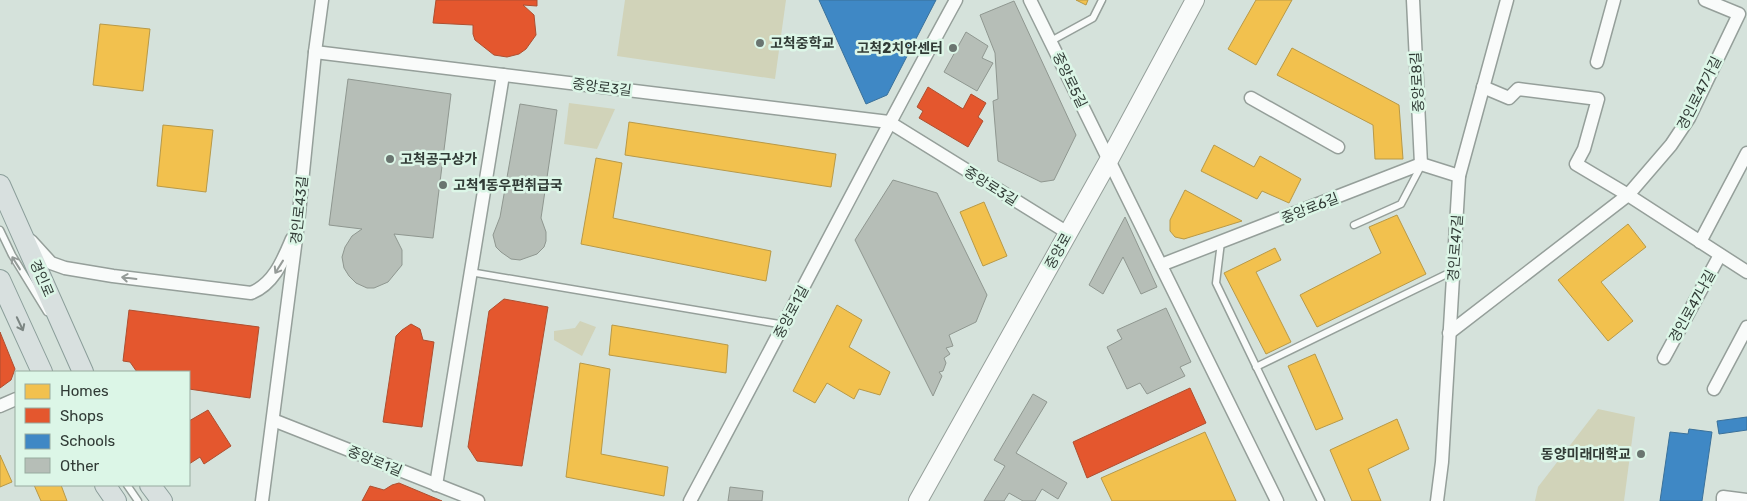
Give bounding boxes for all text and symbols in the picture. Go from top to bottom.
place label: 고척중학교 [770,35,835,52]
marker: 고척중학교 [754,37,766,49]
place label: 고척2치안센터 [857,40,943,57]
marker: 고척2치안센터 [947,42,959,54]
street label: 중앙로5길 [1049,50,1090,111]
street label: 중앙로8길 [1407,51,1428,113]
street label: 경인로47가길 [1674,54,1725,133]
street label: 중앙로3길 [571,75,633,100]
place label: 고척공구상가 [400,151,477,168]
marker: 고척공구상가 [384,153,396,165]
street label: 중앙로3길 [961,163,1021,210]
street label: 경인로43길 [287,175,312,245]
place label: 고척1동우편취급국 [453,177,563,194]
marker: 고척1동우편취급국 [437,179,449,191]
street label: 중앙로6길 [1279,190,1341,227]
street label: 경인로47길 [1445,214,1466,282]
street label: 중앙로 [1042,230,1075,272]
one-way arrow [11,257,21,271]
street label: 경인로 [26,257,57,299]
one-way arrow [273,260,284,274]
street label: 경인로47나길 [1666,267,1719,345]
one-way arrow [121,273,137,283]
street label: 중앙로1길 [770,283,812,342]
one-way arrow [16,316,26,331]
legend [15,371,190,486]
text: Homes [60,382,109,400]
text: Shops [60,407,104,425]
text: Schools [60,432,116,450]
street label: 중앙로1길 [345,443,405,480]
place label: 동양미래대학교 [1541,446,1631,463]
marker: 동양미래대학교 [1635,448,1647,460]
text: Other [60,457,100,475]

